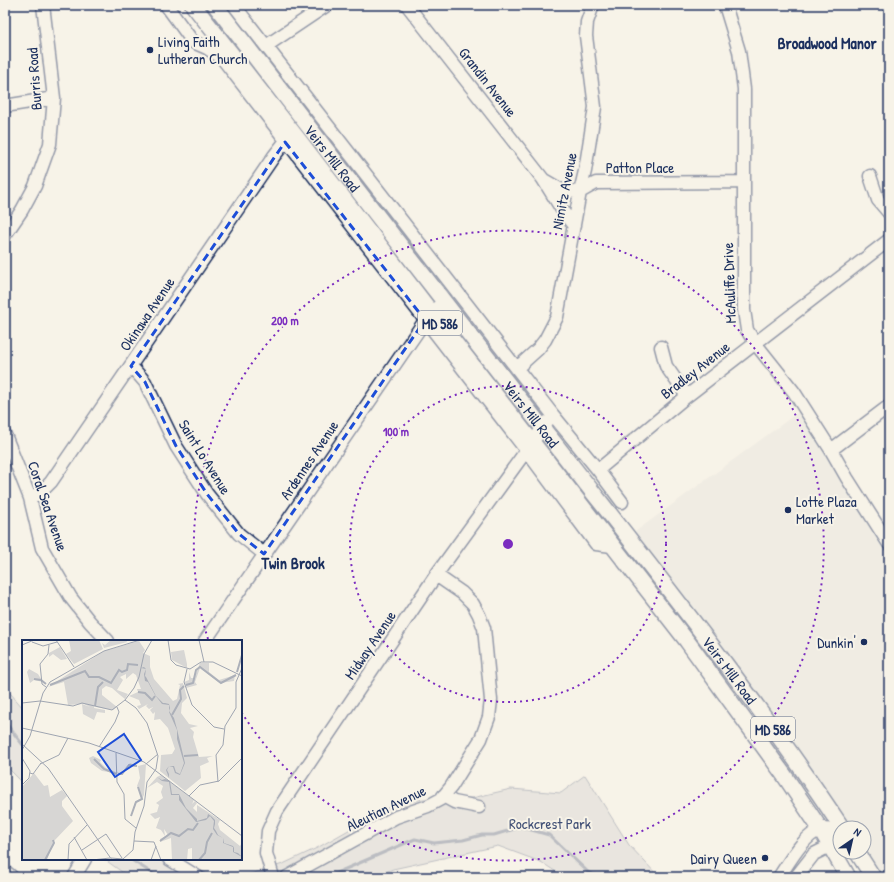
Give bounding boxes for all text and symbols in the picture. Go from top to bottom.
place label: Living Faith Lutheran Church [158,31,247,69]
district label: Broadwood Manor [777,32,877,54]
street label: Grandin Avenue [454,43,522,121]
marker: Living Faith Lutheran Church [145,45,155,55]
street label: Burris Road [21,47,47,111]
street label: Veirs Mill Road [300,120,365,196]
street label: Nimitz Avenue [546,151,582,231]
street label: Patton Place [606,157,674,178]
street label: McAuliffe Drive [717,242,741,324]
street label: Okinawa Avenue [115,273,179,355]
road number: MD 586 [418,311,462,335]
text: 200 m [271,312,299,329]
street label: Bradley Avenue [656,336,734,404]
street label: Veirs Mill Road [499,376,564,452]
street label: Saint Lo Avenue [174,416,236,498]
street label: Ardennes Avenue [275,416,343,504]
text: 100 m [383,423,409,440]
street label: Coral Sea Avenue [23,458,73,554]
place label: Lotte Plaza Market [796,491,857,529]
marker: Lotte Plaza Market [783,505,793,515]
centre of rings [501,537,515,551]
district label: Twin Brook [260,552,325,574]
street label: Midway Avenue [339,606,401,684]
street label: Veirs Mill Road [698,632,762,708]
place label: Dunkin' [817,632,856,653]
marker: Dunkin' [859,637,869,647]
inset map [22,640,242,860]
road number: MD 586 [751,717,795,741]
street label: Aleutian Avenue [343,780,429,836]
park label: Rockcrest Park [509,813,591,834]
north arrow [832,820,872,860]
text: N [851,824,864,839]
place label: Dairy Queen [691,848,757,869]
marker: Dairy Queen [760,853,770,863]

